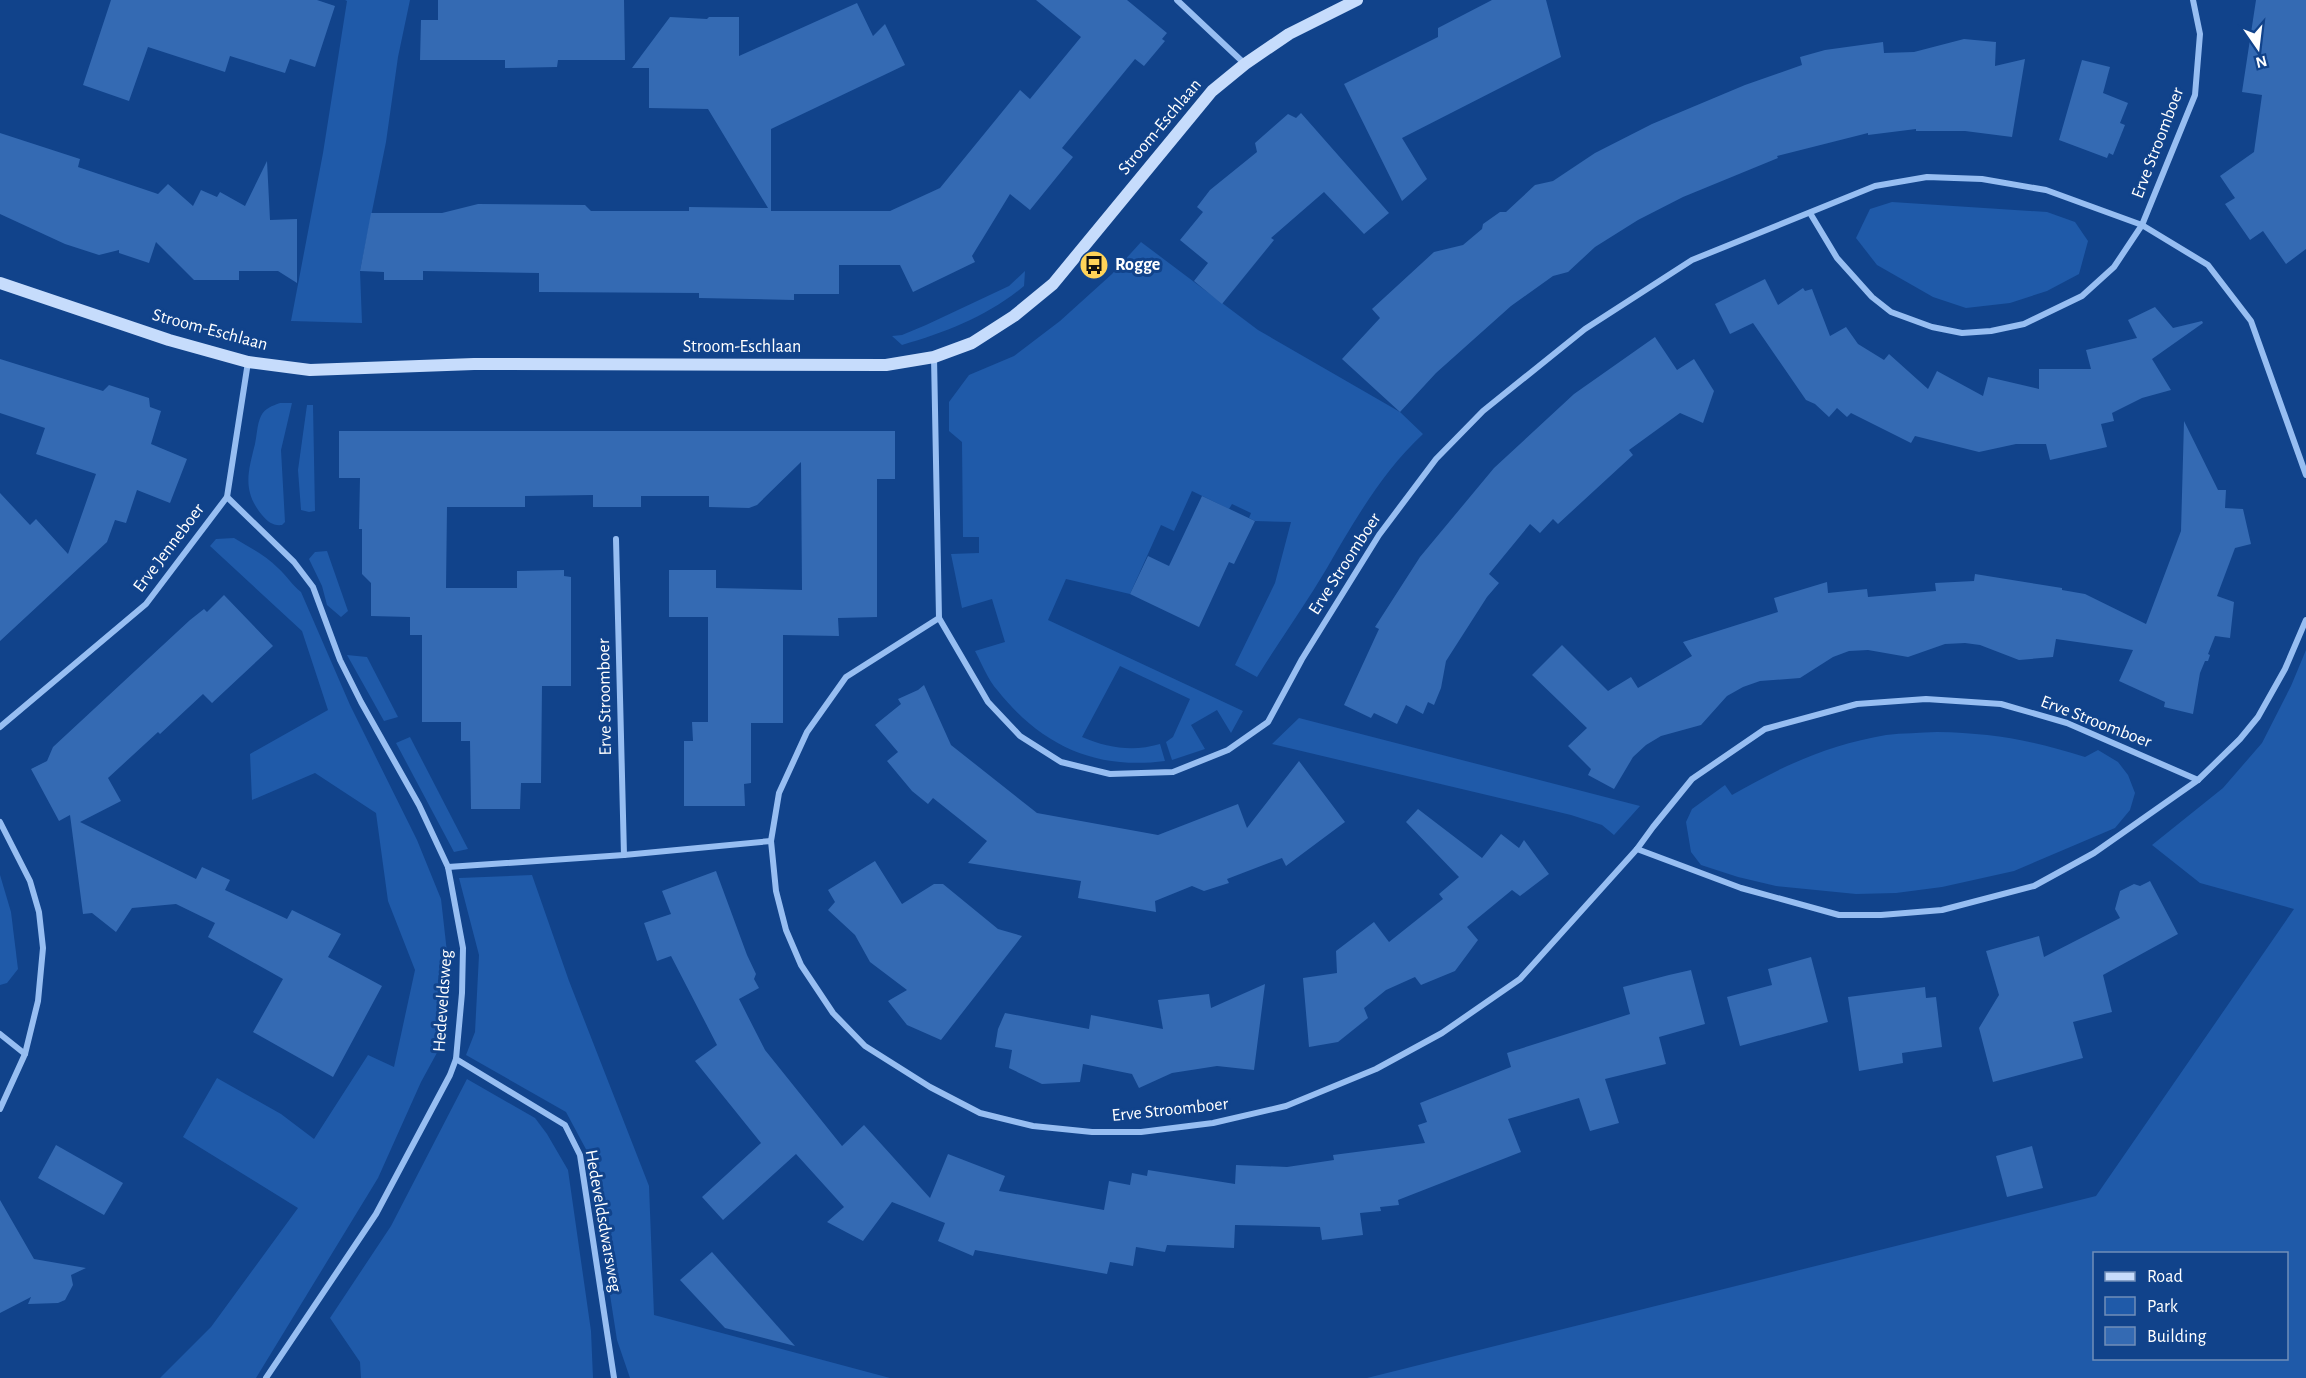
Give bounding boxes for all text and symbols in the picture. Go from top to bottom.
north arrow [2228,18,2288,78]
text: N [2254,52,2269,71]
street label: Stroom-Eschlaan [1115,76,1205,178]
street label: Erve Stroomboer [2129,85,2187,201]
bus stop icon: Rogge [1078,249,1110,281]
place label: Rogge [1115,256,1160,274]
street label: Stroom-Eschlaan [150,306,270,354]
street label: Stroom-Eschlaan [683,338,801,356]
street label: Erve Jenneboer [130,500,208,596]
street label: Erve Stroomboer [1306,510,1385,618]
street label: Erve Stroomboer [595,638,615,756]
street label: Erve Stroomboer [2038,693,2154,751]
street label: Hedeveldsweg [430,949,456,1053]
street label: Erve Stroomboer [1111,1095,1229,1125]
street label: Hedeveldsdwarsweg [582,1148,624,1294]
legend [2093,1252,2288,1360]
text: Road [2147,1268,2183,1286]
text: Park [2147,1298,2179,1316]
text: Building [2147,1328,2207,1346]

